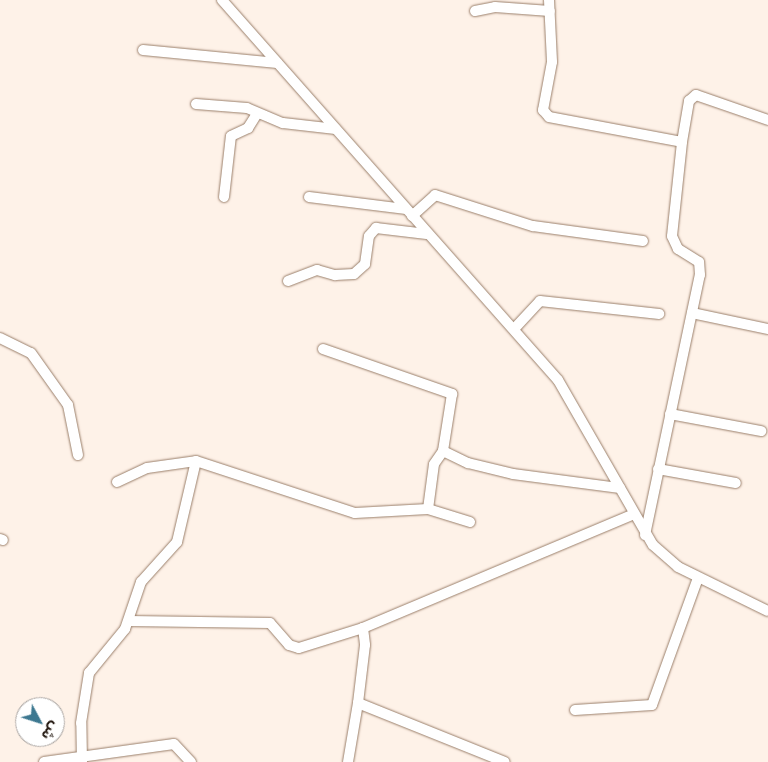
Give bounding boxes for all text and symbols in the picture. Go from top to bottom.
north arrow [15,697,65,747]
text: ش [38,719,64,744]

